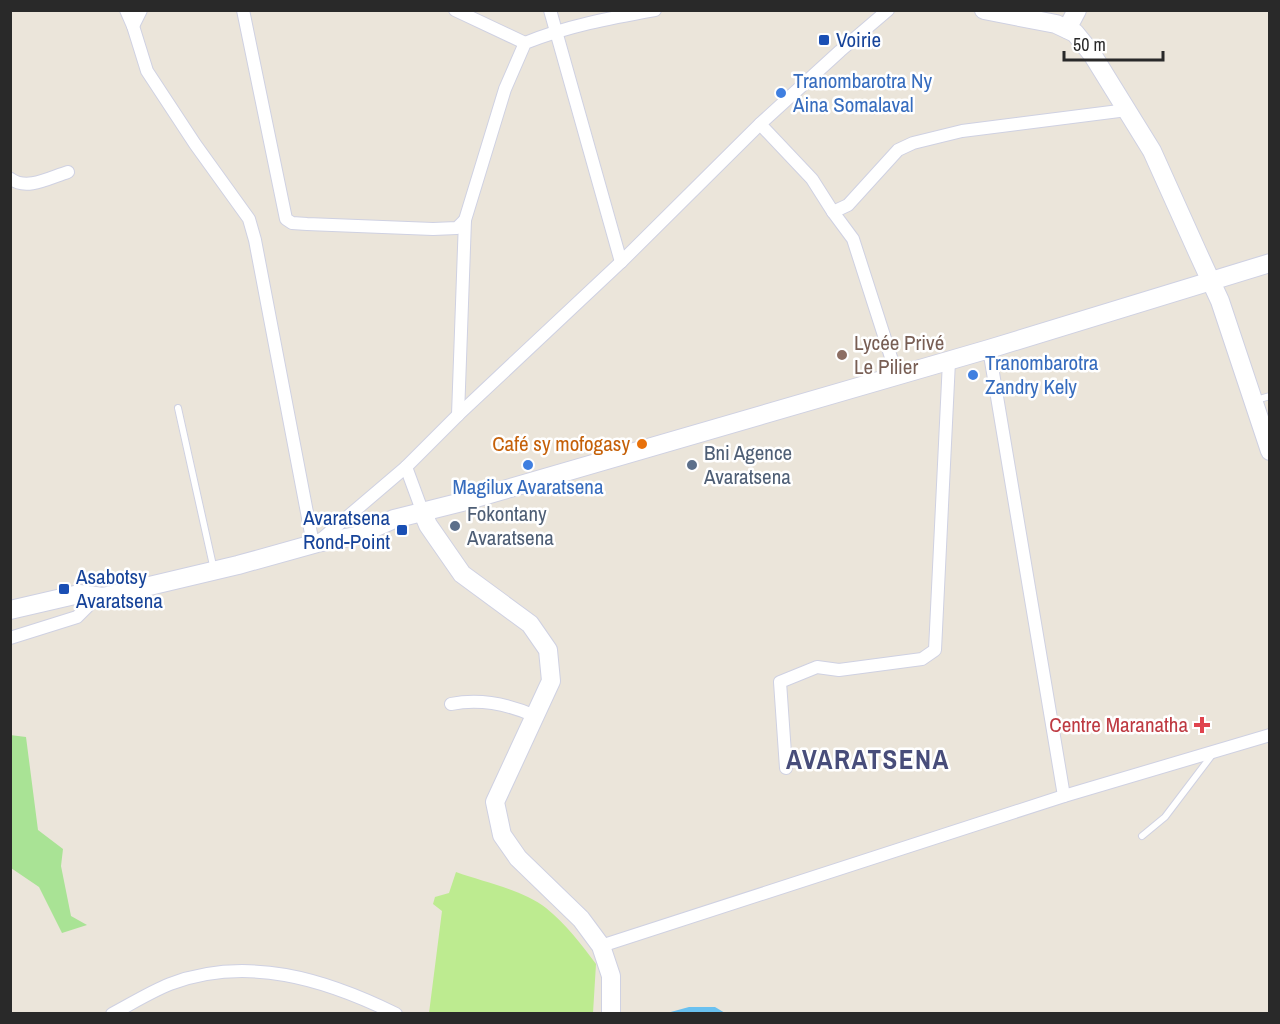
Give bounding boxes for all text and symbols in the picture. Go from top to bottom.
scale bar [1064,24,1163,62]
place label: Voirie [836,25,881,54]
text: 50 m [1073,32,1106,57]
marker: Voirie [817,33,831,47]
place label: Tranombarotra Ny Aina Somalaval [792,66,932,119]
marker: Tranombarotra Ny Aina Somalaval [774,86,788,100]
place label: Lycée Privé Le Pilier [854,328,944,381]
marker: Lycée Privé Le Pilier [835,348,849,362]
place label: Tranombarotra Zandry Kely [985,348,1099,401]
marker: Tranombarotra Zandry Kely [966,368,980,382]
place label: Café sy mofogasy [492,429,630,458]
marker: Café sy mofogasy [635,437,649,451]
place label: Bni Agence Avaratsena [703,438,792,491]
marker: Magilux Avaratsena [521,458,535,472]
marker: Bni Agence Avaratsena [685,458,699,472]
place label: Magilux Avaratsena [453,472,604,501]
place label: Fokontany Avaratsena [466,499,554,552]
place label: Avaratsena Rond-Point [302,503,390,556]
marker: Fokontany Avaratsena [448,519,462,533]
marker: Avaratsena Rond-Point [395,523,409,537]
place label: Asabotsy Avaratsena [75,562,163,615]
marker: Asabotsy Avaratsena [57,582,71,596]
place label: Centre Maranatha [1049,710,1188,739]
marker: Centre Maranatha [1193,716,1211,734]
district label: AVARATSENA [786,741,950,777]

